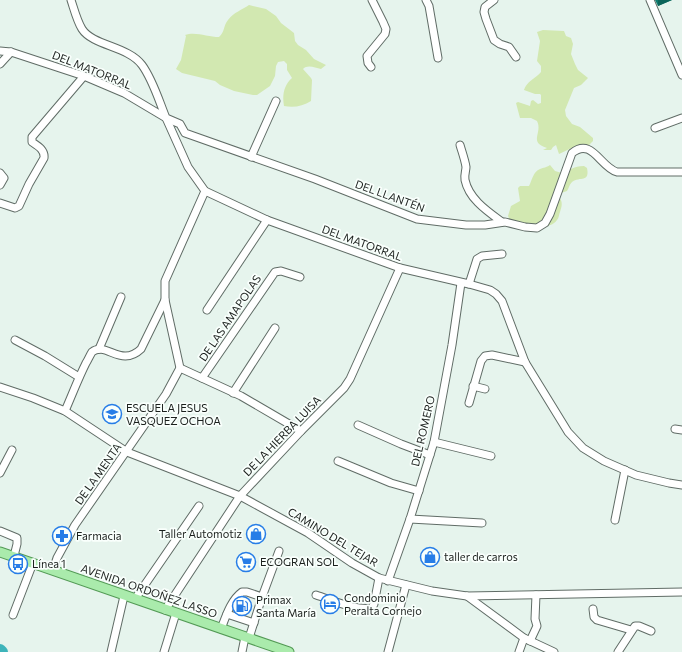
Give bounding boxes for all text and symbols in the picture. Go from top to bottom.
street label: DEL MATORRAL [51,48,134,91]
street label: DEL LLANTÉN [353,176,427,214]
street label: DEL MATORRAL [320,222,404,263]
street label: DE LAS AMAPOLAS [196,272,263,363]
street label: DE LA HIERBA LUISA [240,393,323,478]
street label: DEL ROMERO [408,394,437,468]
place label: ESCUELA JESUS VASQUEZ OCHOA [126,401,221,427]
school or university icon: ESCUELA JESUS VASQUEZ OCHOA [101,403,123,425]
street label: DE LA MENTA [72,440,124,507]
street label: CAMINO DEL TEJAR [285,504,381,570]
shop icon: Taller Automotiz [245,523,267,545]
pharmacy icon: Farmacia [51,525,73,547]
place label: Taller Automotiz [159,527,243,540]
place label: Farmacia [76,529,122,542]
shop icon: taller de carros [419,546,441,568]
place label: taller de carros [444,550,518,563]
supermarket icon: ECOGRAN SOL [235,551,257,573]
bus stop icon: Línea 1 [7,553,29,575]
place label: ECOGRAN SOL [260,555,338,568]
place label: Línea 1 [32,557,66,570]
street label: AVENIDA ORDOÑEZ LASSO [79,561,219,620]
place label: Condominio Peralta Cornejo [344,591,422,617]
place label: Primax Santa María [256,593,316,619]
hotel icon: Condominio Peralta Cornejo [319,593,341,615]
fuel station icon: Primax Santa María [231,595,253,617]

